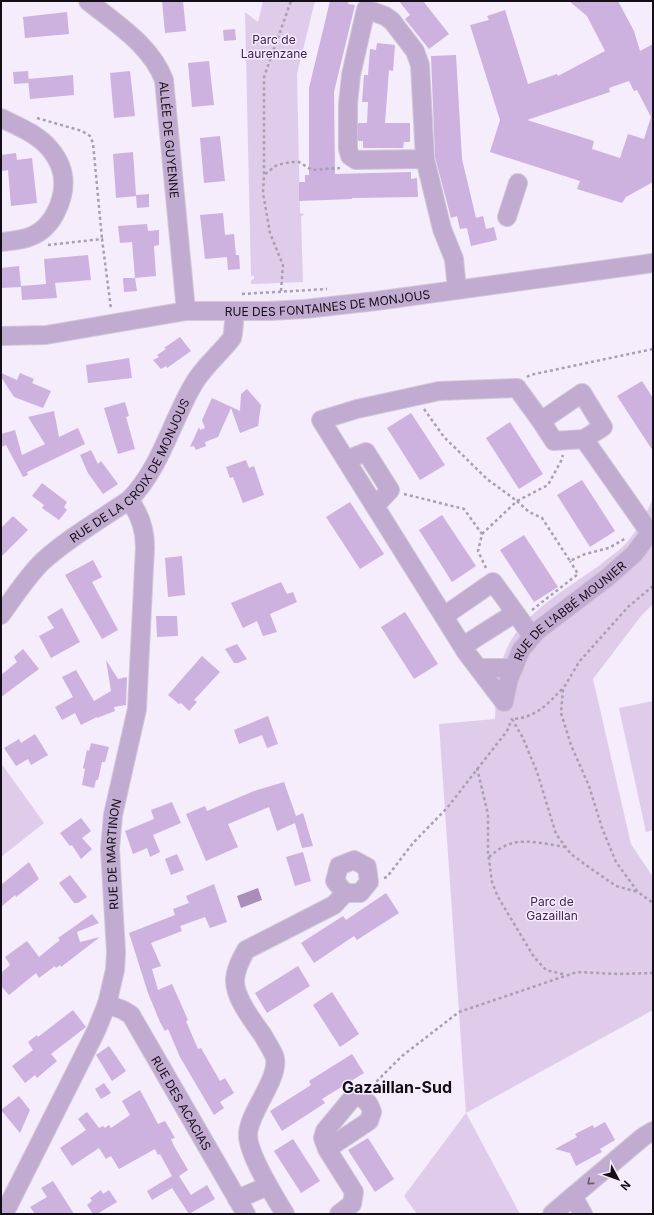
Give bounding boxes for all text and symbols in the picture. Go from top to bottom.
park label: Parc de Laurenzane [241,32,307,61]
street label: ALLÉE DE GUYENNE [157,80,183,199]
street label: RUE DES FONTAINES DE MONJOUS [225,286,431,319]
street label: RUE DE LA CROIX DE MONJOUS [66,396,192,545]
street label: RUE DE L'ABBÉ MOUNIER [510,557,629,663]
street label: RUE DE MARTINON [102,797,124,910]
park label: Parc de Gazaillan [526,894,578,923]
street label: RUE DES ACACIAS [149,1053,215,1153]
district label: Gazaillan-Sud [342,1077,452,1097]
north arrow [598,1159,638,1199]
one-way arrow [587,1177,595,1184]
text: N [618,1178,634,1193]

